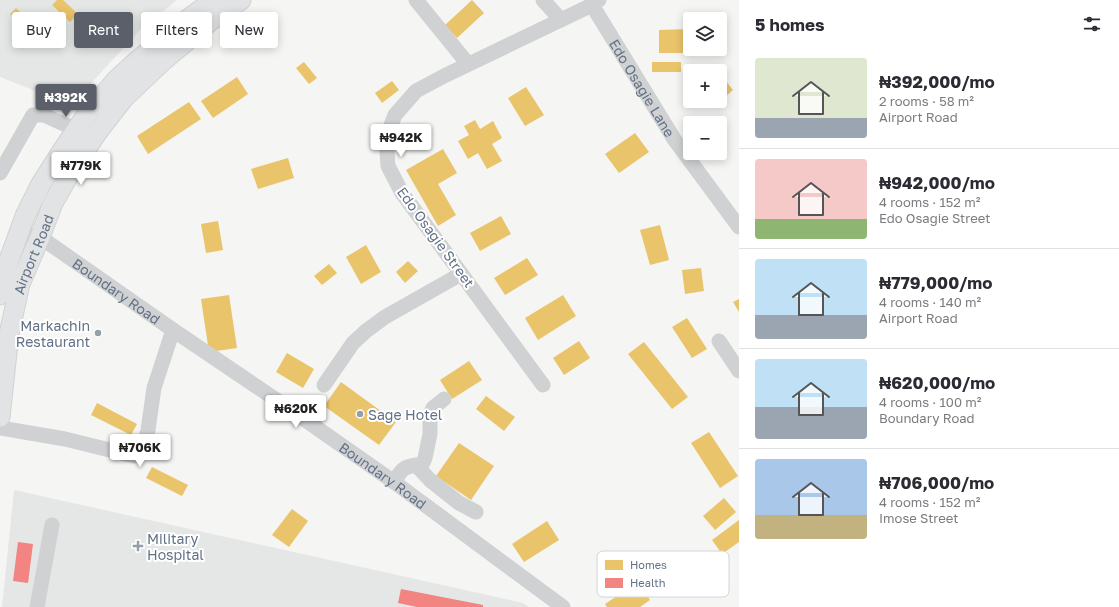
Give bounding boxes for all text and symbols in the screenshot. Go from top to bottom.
chip: Buy [12,12,66,48]
chip: Rent [74,12,133,48]
chip: Filters [141,12,212,48]
chip: New [220,12,278,48]
map controls [683,12,727,160]
button: layers [683,12,727,56]
icon: filters [1081,13,1103,35]
text: 5 homes [755,14,825,35]
street label: Edo Osagie Lane [606,36,679,140]
button: + [683,64,727,108]
text: ₦392,000/mo [879,71,995,92]
icon: home [787,74,835,122]
pin: ₦392K [38,84,94,118]
text: ₦392K [45,89,87,105]
text: 2 rooms · 58 m² [879,93,974,109]
text: Airport Road [879,109,958,125]
button: − [683,116,727,160]
pin: ₦942K [373,124,429,158]
text: ₦942K [379,129,423,145]
pin: ₦779K [53,152,109,186]
text: ₦779K [60,157,102,173]
text: ₦942,000/mo [879,172,995,193]
icon: home [787,175,835,223]
street label: Edo Osagie Street [394,183,478,291]
text: 4 rooms · 152 m² [879,194,980,210]
text: Edo Osagie Street [879,210,990,226]
street label: Airport Road [10,212,56,296]
street label: Boundary Road [70,254,164,327]
text: ₦779,000/mo [879,272,992,293]
icon: home [787,275,835,323]
text: 4 rooms · 140 m² [879,294,981,310]
text: Airport Road [879,310,958,326]
place label: Markachin Restaurant [16,317,90,350]
marker: Markachin Restaurant [93,328,103,338]
text: ₦620,000/mo [879,372,995,393]
icon: home [787,375,835,423]
text: 4 rooms · 100 m² [879,394,981,410]
pin: ₦620K [268,395,324,429]
text: ₦620K [274,400,318,416]
place label: Sage Hotel [368,406,442,423]
marker: Sage Hotel [355,409,365,419]
text: Boundary Road [879,410,975,426]
pin: ₦706K [112,434,168,468]
street label: Boundary Road [336,438,430,512]
text: ₦706K [119,439,161,455]
text: ₦706,000/mo [879,472,994,493]
icon: home [787,475,835,523]
text: 4 rooms · 152 m² [879,494,980,510]
text: Imose Street [879,510,959,526]
place label: Military Hospital [147,530,204,563]
marker: Military Hospital [132,540,144,552]
legend [597,551,729,597]
text: Homes [630,558,667,571]
text: Health [630,576,665,589]

